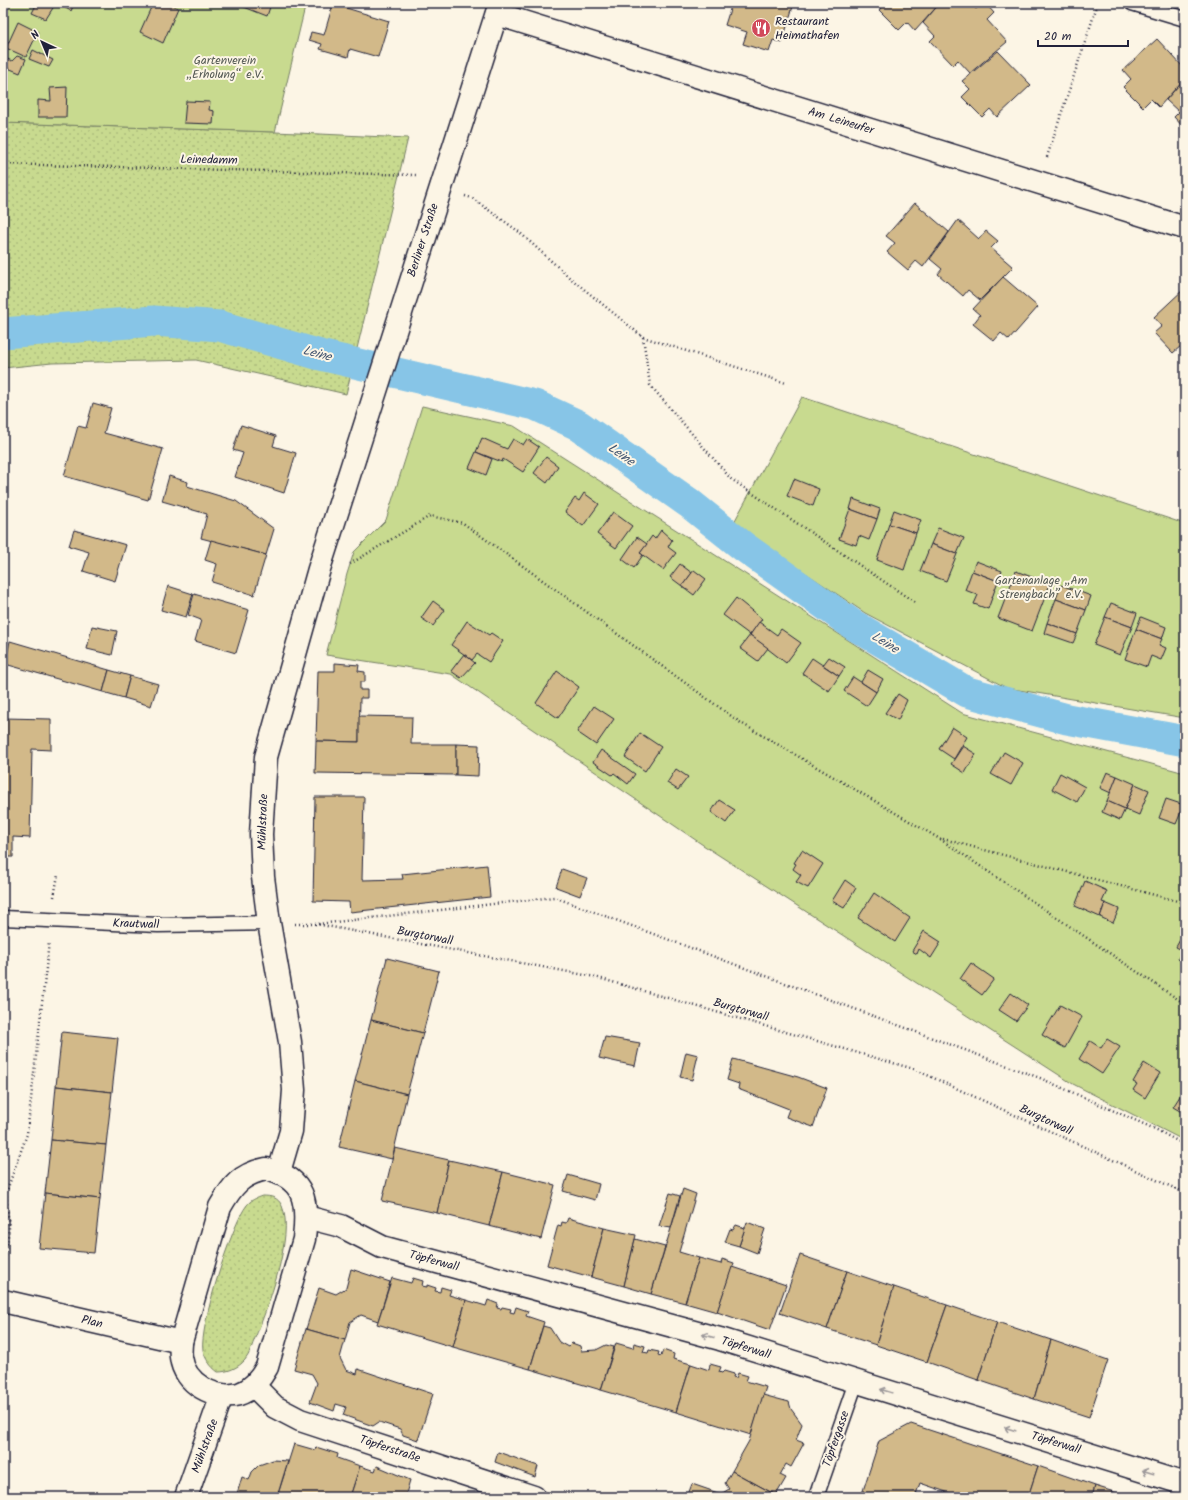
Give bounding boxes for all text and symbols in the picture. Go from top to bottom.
place label: Restaurant Heimathafen [775,12,840,45]
restaurant icon: Restaurant Heimathafen [750,17,772,39]
north arrow [22,22,62,62]
scale bar [1038,22,1128,48]
text: N [27,27,45,44]
text: 20 m [1044,27,1072,46]
park label: Gartenverein „Erholung“ e.V. [186,51,264,84]
street label: Am Leineufer [806,102,877,140]
street label: Leinedamm [180,150,238,170]
street label: Berliner Straße [402,200,444,279]
water label: Leine [300,340,335,368]
water label: Leine [603,438,640,473]
park label: Gartenanlage „Am Strengbach” e.V. [995,571,1088,604]
water label: Leine [867,627,904,660]
street label: Mühlstraße [253,793,273,851]
street label: Krautwall [112,914,160,934]
street label: Burgtorwall [395,921,455,951]
street label: Burgtorwall [711,993,771,1027]
street label: Burgtorwall [1016,1099,1076,1141]
street label: Töpferwall [407,1245,461,1277]
street label: Plan [79,1310,105,1334]
street label: Töpferwall [719,1331,773,1365]
one-way arrow [702,1332,715,1339]
one-way arrow [880,1387,893,1394]
street label: Töpfergasse [818,1408,855,1470]
street label: Mühlstraße [186,1416,224,1476]
one-way arrow [1004,1425,1017,1432]
street label: Töpferwall [1029,1426,1083,1460]
street label: Töpferstraße [357,1430,424,1468]
one-way arrow [1141,1468,1154,1475]

